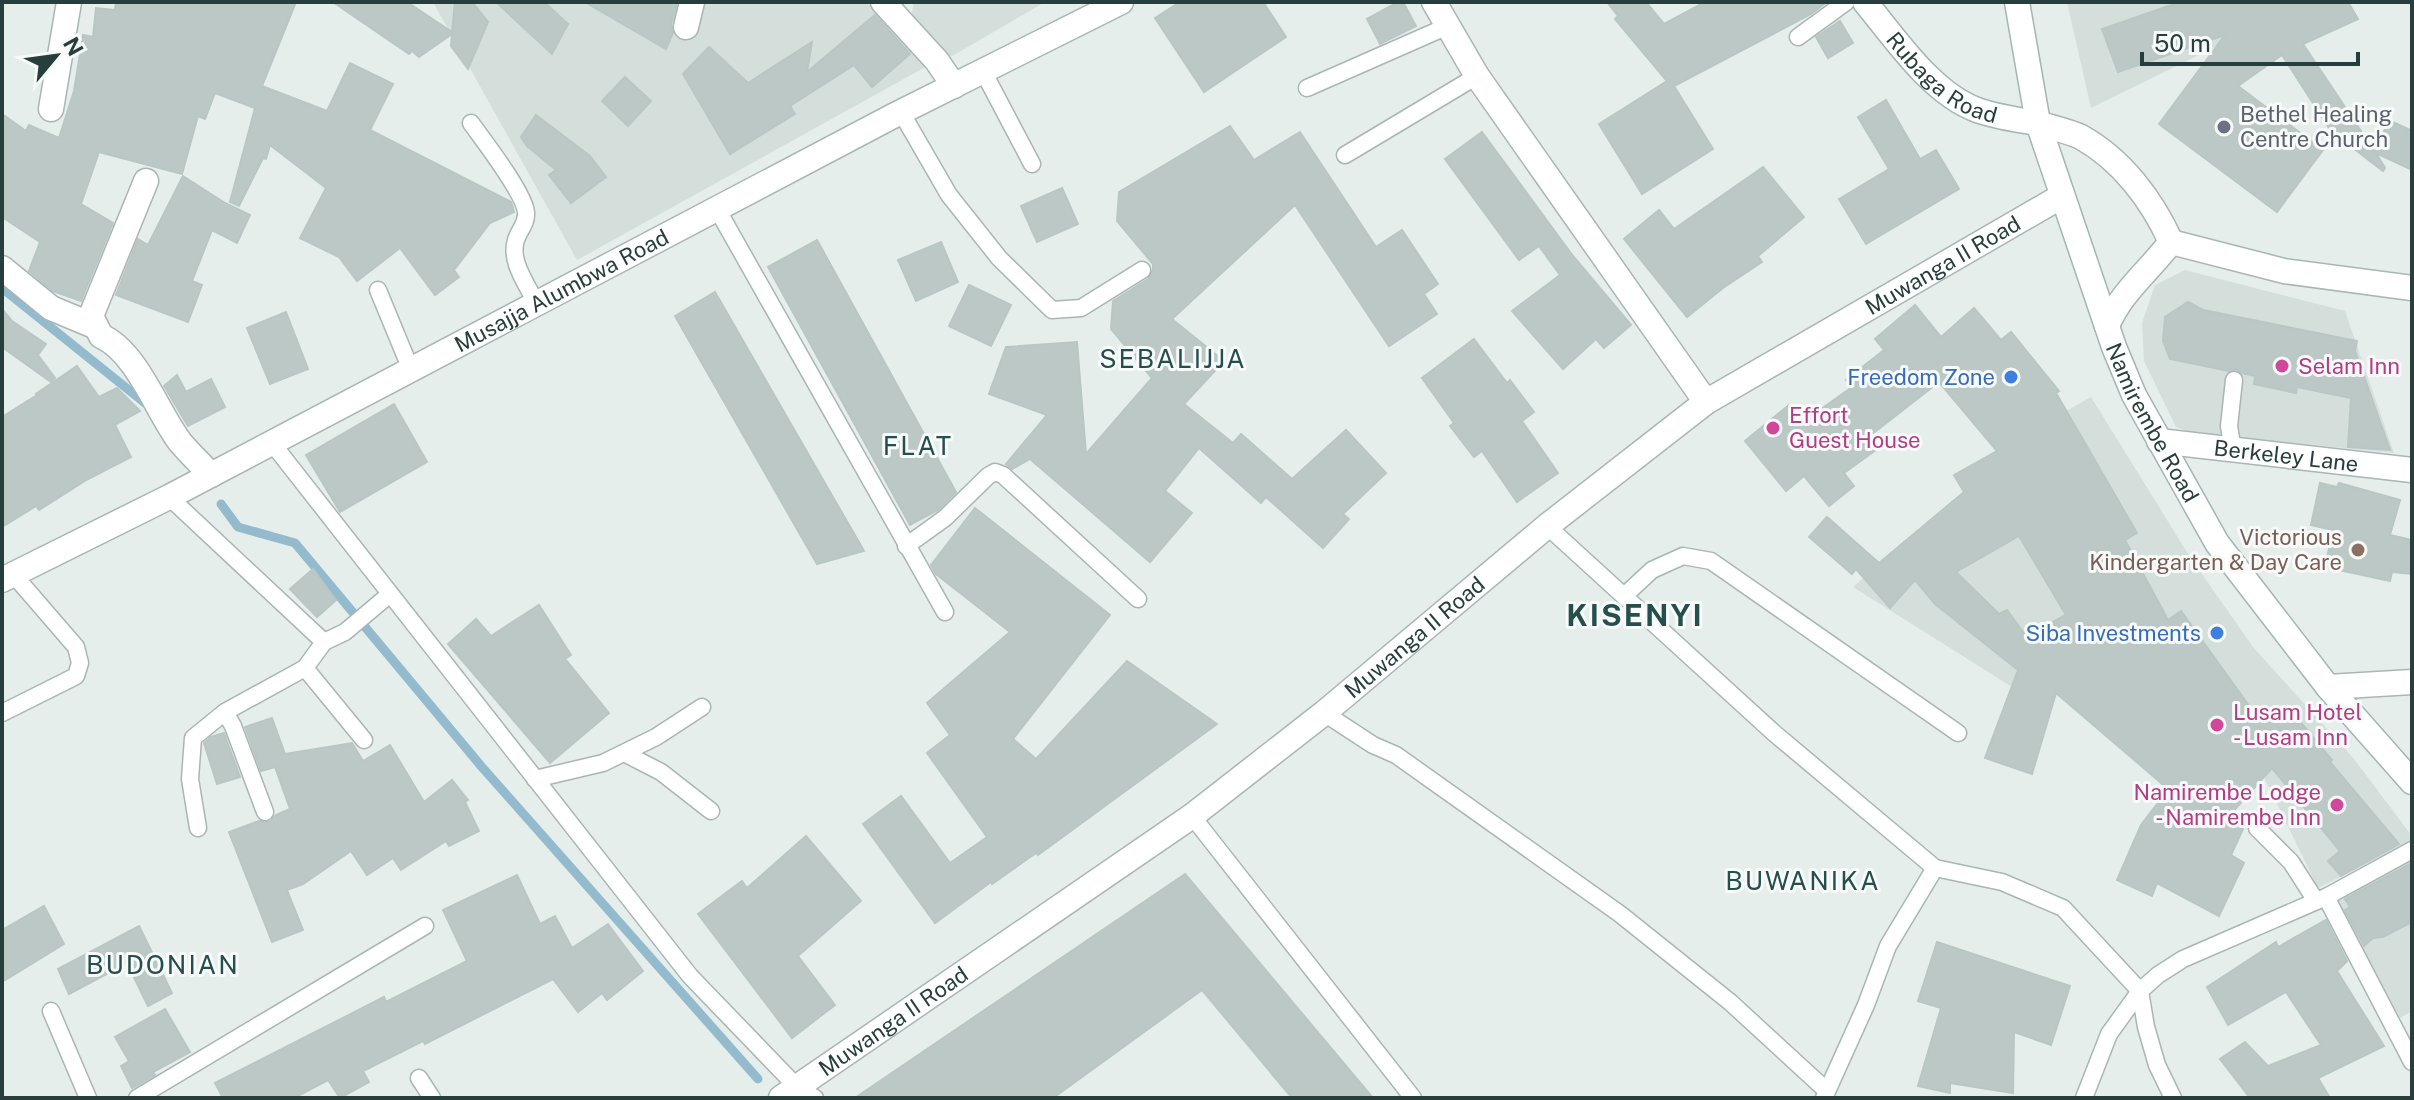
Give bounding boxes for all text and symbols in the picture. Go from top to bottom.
north arrow [16,16,96,96]
scale bar [2142,16,2358,66]
street label: Rubaga Road [1881,27,2000,128]
text: 50 m [2154,29,2211,57]
text: N [58,32,89,60]
place label: Bethel Healing Centre Church [2240,101,2392,152]
marker: Bethel Healing Centre Church [2215,118,2233,136]
street label: Muwanga II Road [1860,210,2025,320]
street label: Musajja Alumbwa Road [450,224,673,357]
street label: Namirembe Road [2101,339,2204,507]
district label: SEBALIJJA [1099,343,1247,374]
place label: Selam Inn [2298,353,2400,379]
marker: Selam Inn [2273,357,2291,375]
place label: Freedom Zone [1847,364,1995,390]
marker: Freedom Zone [2002,368,2020,386]
place label: Effort Guest House [1789,402,1921,453]
marker: Effort Guest House [1764,419,1782,437]
district label: FLAT [883,430,953,461]
street label: Berkeley Lane [2212,434,2360,477]
place label: Victorious Kindergarten & Day Care [2089,524,2342,575]
marker: Victorious Kindergarten & Day Care [2349,541,2367,559]
street label: Muwanga II Road [1339,571,1490,703]
district label: KISENYI [1566,597,1704,633]
place label: Siba Investments [2026,620,2201,646]
marker: Siba Investments [2208,624,2226,642]
place label: Lusam Hotel - Lusam Inn [2233,699,2362,750]
marker: Lusam Hotel - Lusam Inn [2208,716,2226,734]
place label: Namirembe Lodge - Namirembe Inn [2133,779,2321,830]
marker: Namirembe Lodge - Namirembe Inn [2328,796,2346,814]
district label: BUWANIKA [1725,865,1881,896]
district label: BUDONIAN [86,949,240,980]
street label: Muwanga II Road [814,961,973,1081]

